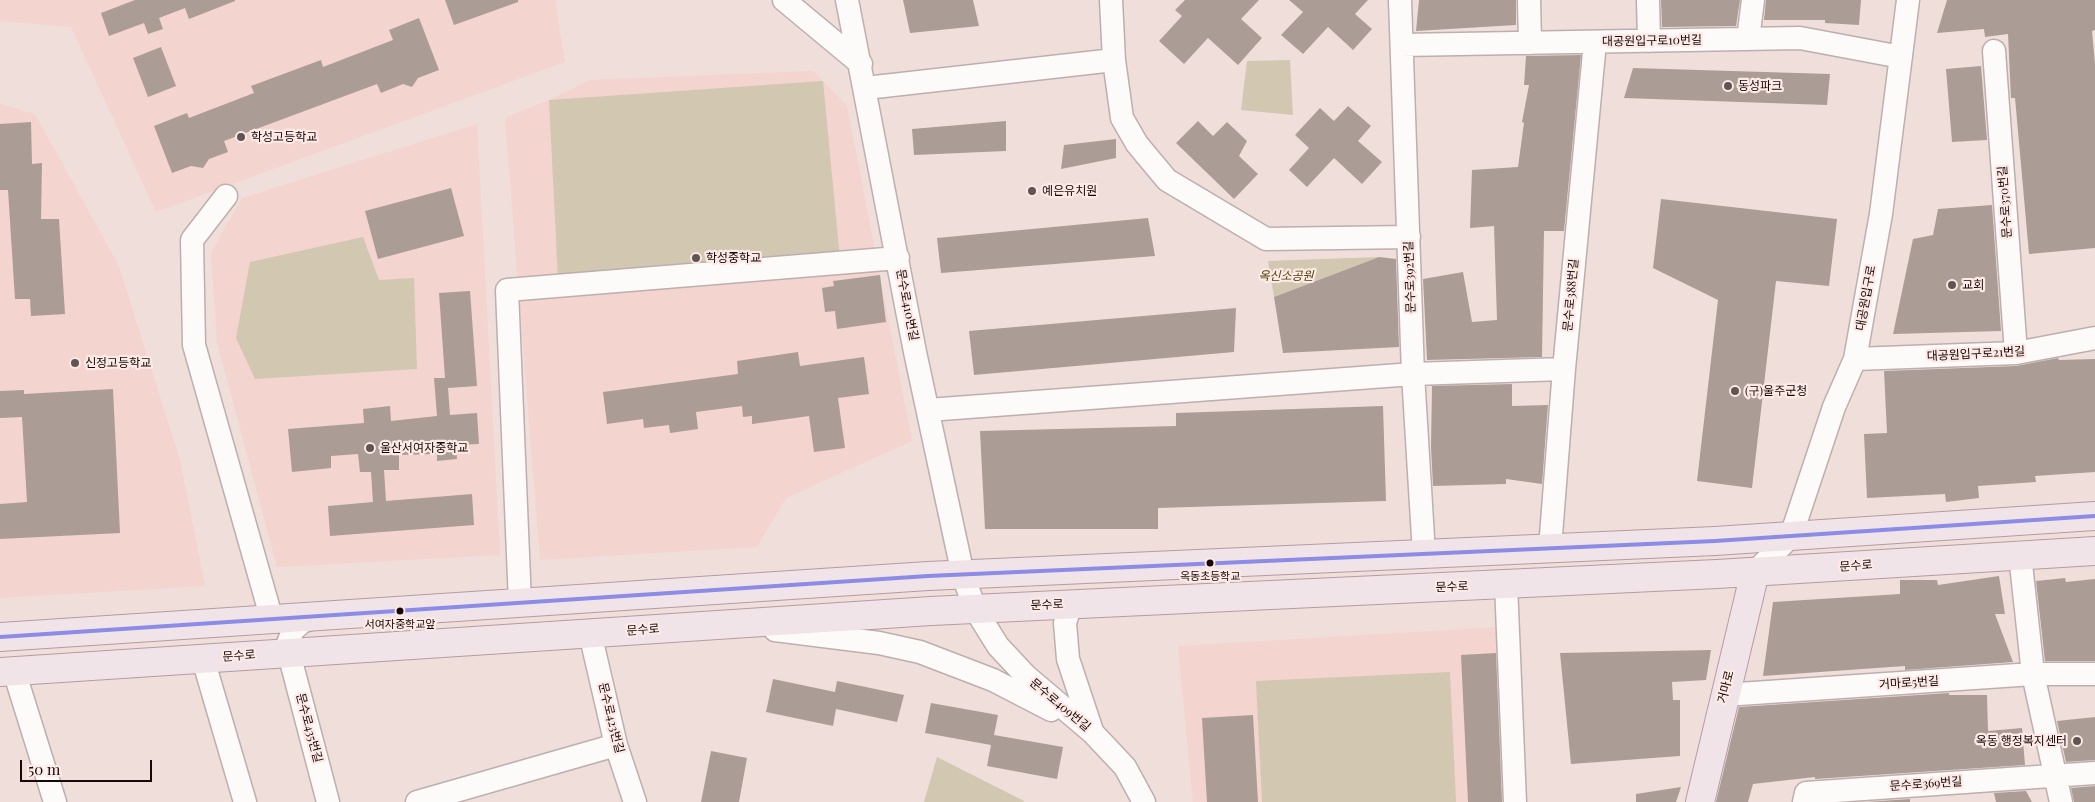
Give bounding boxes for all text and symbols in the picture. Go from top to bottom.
street label: 대공원입구로10번길 [1602,33,1702,49]
place label: 동성파크 [1738,79,1782,93]
marker: 동성파크 [1722,80,1734,92]
place label: 학성고등학교 [251,130,317,144]
marker: 학성고등학교 [235,131,247,143]
street label: 문수로370번길 [1995,165,2015,239]
place label: 예은유치원 [1042,184,1097,198]
marker: 예은유치원 [1026,185,1038,197]
street label: 문수로392번길 [1402,241,1418,313]
place label: 학성중학교 [706,251,761,265]
marker: 학성중학교 [690,252,702,264]
street label: 문수로388번길 [1561,258,1581,332]
street label: 대공원입구로 [1853,264,1879,332]
street label: 문수로410번길 [893,268,921,342]
park label: 옥신소공원 [1258,269,1314,283]
place label: 교회 [1962,278,1984,292]
marker: 교회 [1946,279,1958,291]
street label: 대공원입구로21번길 [1926,344,2026,364]
place label: 신정고등학교 [85,356,151,370]
marker: 신정고등학교 [69,357,81,369]
place label: (구)울주군청 [1745,384,1807,398]
marker: (구)울주군청 [1729,385,1741,397]
place label: 울산서여자중학교 [380,441,468,455]
marker: 울산서여자중학교 [364,442,376,454]
marker: 옥동초등학교 [1205,558,1215,568]
street label: 문수로 [1839,558,1873,574]
place label: 옥동초등학교 [1180,570,1240,584]
street label: 문수로 [1435,579,1469,595]
street label: 문수로 [1030,597,1064,613]
marker: 서여자중학교앞 [395,606,405,616]
place label: 서여자중학교앞 [365,618,435,632]
street label: 문수로 [626,622,660,638]
street label: 문수로 [222,648,256,664]
street label: 거마로 [1715,669,1737,705]
street label: 거마로5번길 [1878,674,1940,692]
street label: 문수로409번길 [1027,676,1093,734]
street label: 문수로423번길 [595,681,627,755]
street label: 문수로435번길 [293,692,325,764]
place label: 옥동 행정복지센터 [1976,734,2067,748]
marker: 옥동 행정복지센터 [2071,735,2083,747]
scale bar [22,750,155,782]
text: 50 m [28,759,60,779]
street label: 문수로369번길 [1889,774,1963,794]

